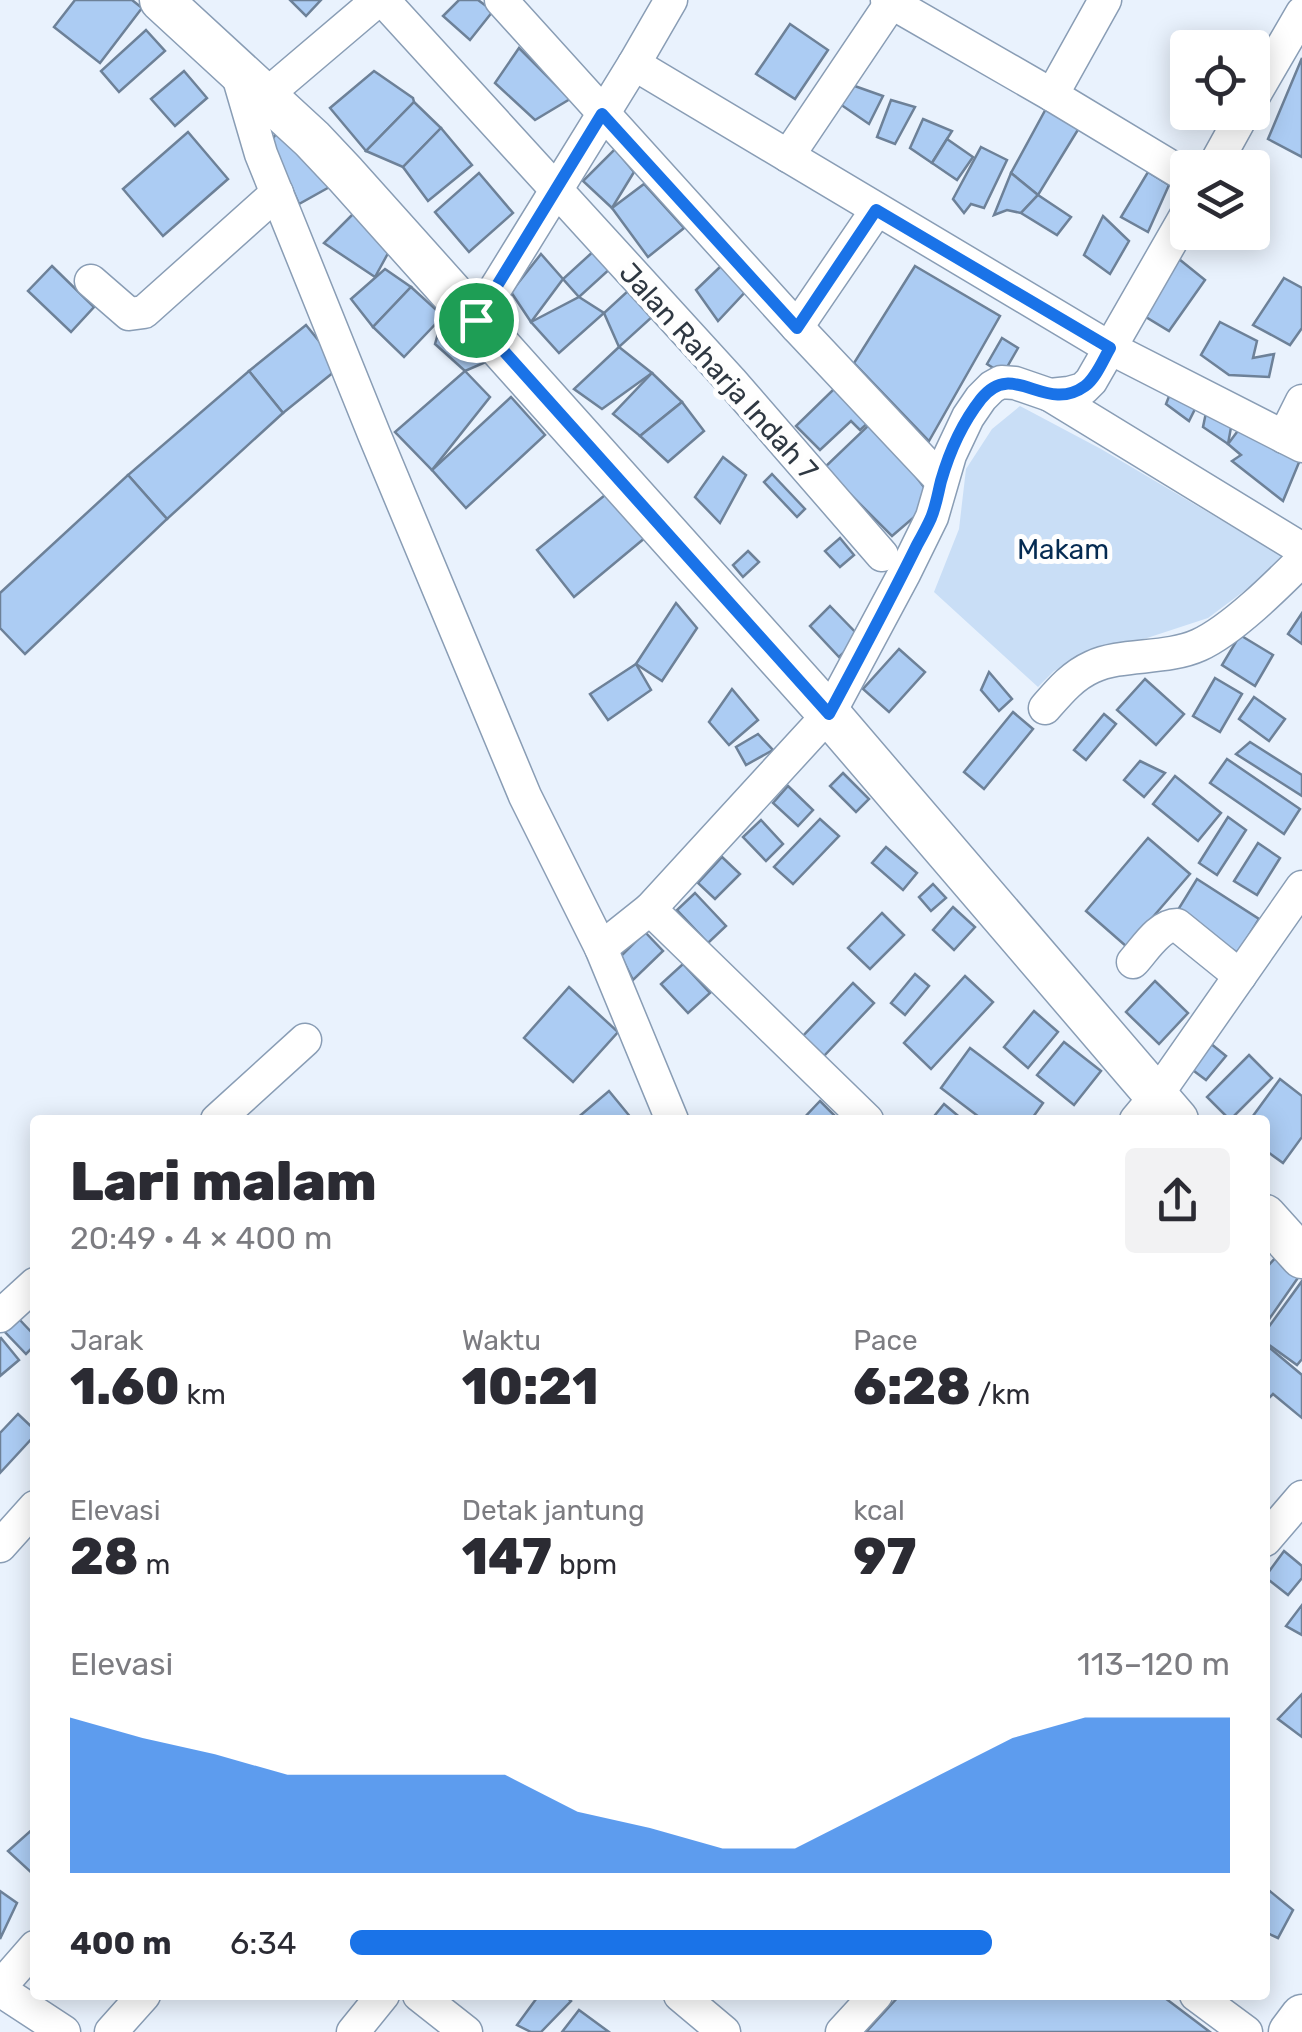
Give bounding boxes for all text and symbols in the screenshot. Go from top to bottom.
map controls [1170,30,1270,250]
button: locate [1170,30,1270,130]
button: layers [1170,150,1270,250]
street label: Jalan Raharja Indah 7 [613,256,825,487]
pin [434,278,519,363]
icon: arrive [449,293,504,348]
park label: Makam [1017,533,1109,566]
button: share [1125,1148,1230,1253]
text: Lari malam [70,1149,377,1214]
text: 20:49 · 4 × 400 m [70,1219,332,1257]
text: Jarak [70,1324,143,1357]
text: Waktu [462,1324,541,1357]
text: Pace [853,1324,918,1357]
text: 1.60 [70,1357,180,1417]
text: 10:21 [462,1357,599,1417]
text: 6:28 [853,1357,971,1417]
text: km [180,1378,226,1411]
text: /km [971,1378,1030,1411]
text: Elevasi [70,1494,160,1527]
text: Detak jantung [462,1494,645,1527]
text: kcal [853,1494,905,1527]
text: 28 [70,1527,139,1587]
text: 147 [462,1527,552,1587]
text: 97 [853,1527,916,1587]
text: m [139,1548,170,1581]
text: bpm [552,1548,617,1581]
text: Elevasi [70,1645,173,1683]
text: 113–120 m [1077,1645,1230,1683]
text: 400 m [70,1924,172,1962]
text: 6:34 [230,1924,297,1962]

